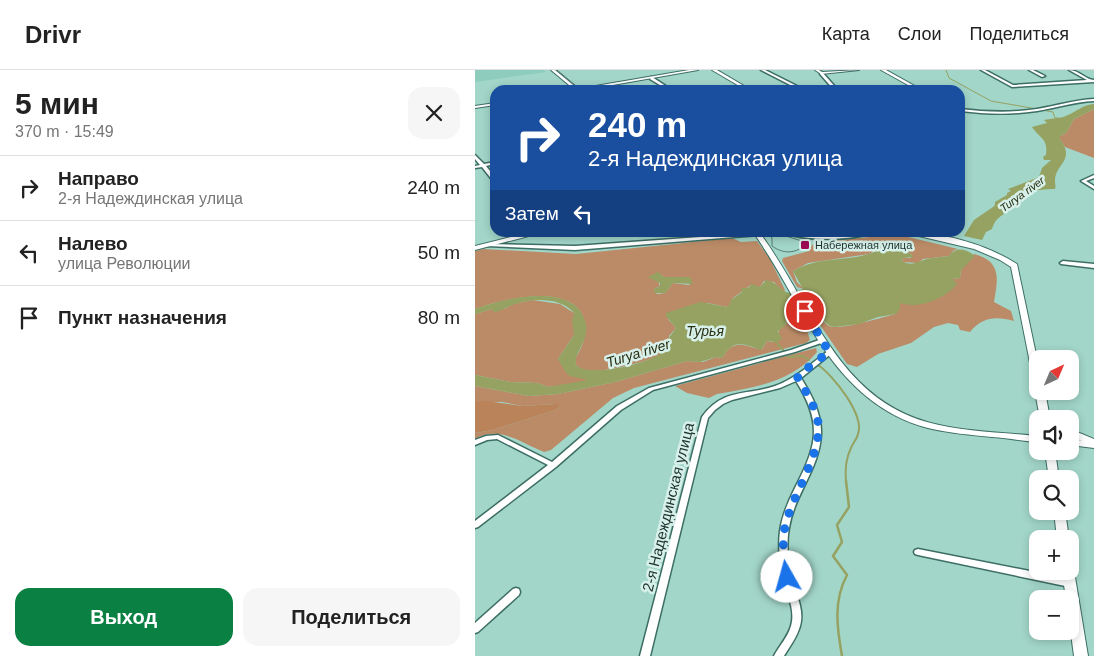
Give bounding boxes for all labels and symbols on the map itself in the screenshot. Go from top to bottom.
water label: Turya river [998,173,1048,214]
marker: Набережная улица [799,239,811,251]
place label: Набережная улица [815,239,913,251]
pin [784,290,826,332]
water label: Турья [686,323,724,339]
water label: Turya river [604,335,673,370]
north arrow [1029,350,1079,400]
street label: 2-я Надеждинская улица [639,420,697,593]
position arrow [760,550,812,602]

